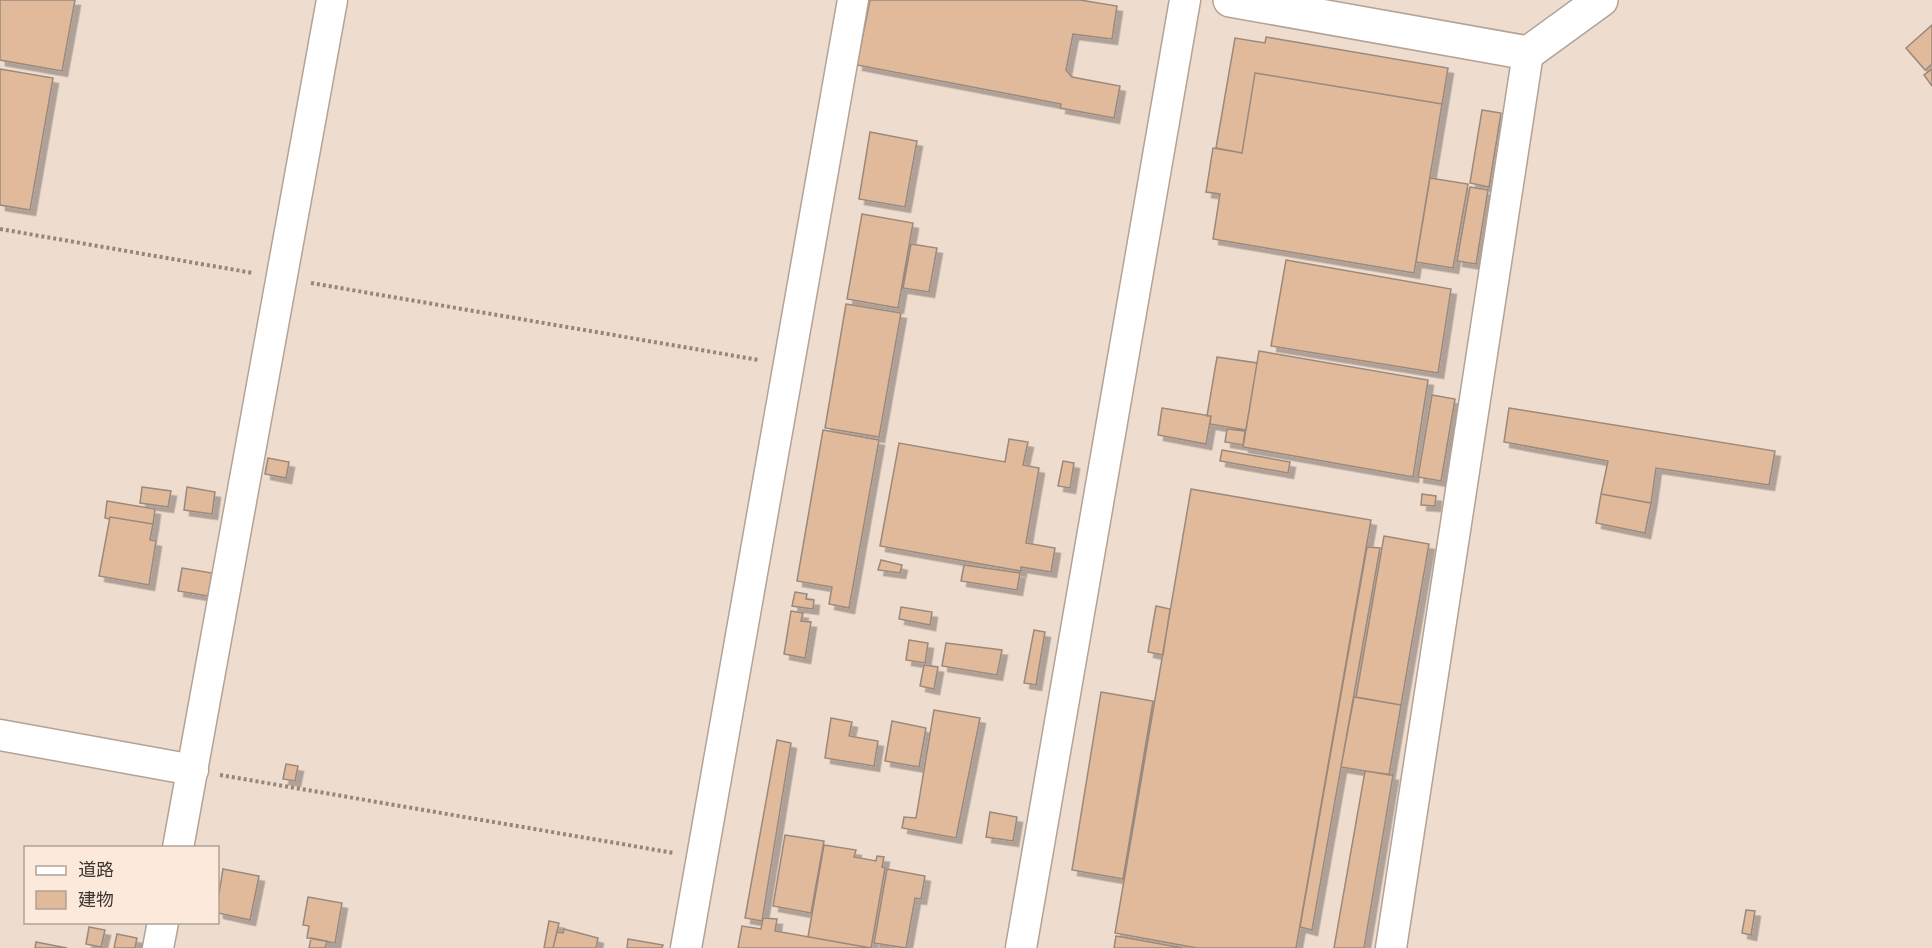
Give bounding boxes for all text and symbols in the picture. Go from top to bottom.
legend [24,846,219,924]
text: 道路 [78,860,114,880]
text: 建物 [78,890,114,910]

